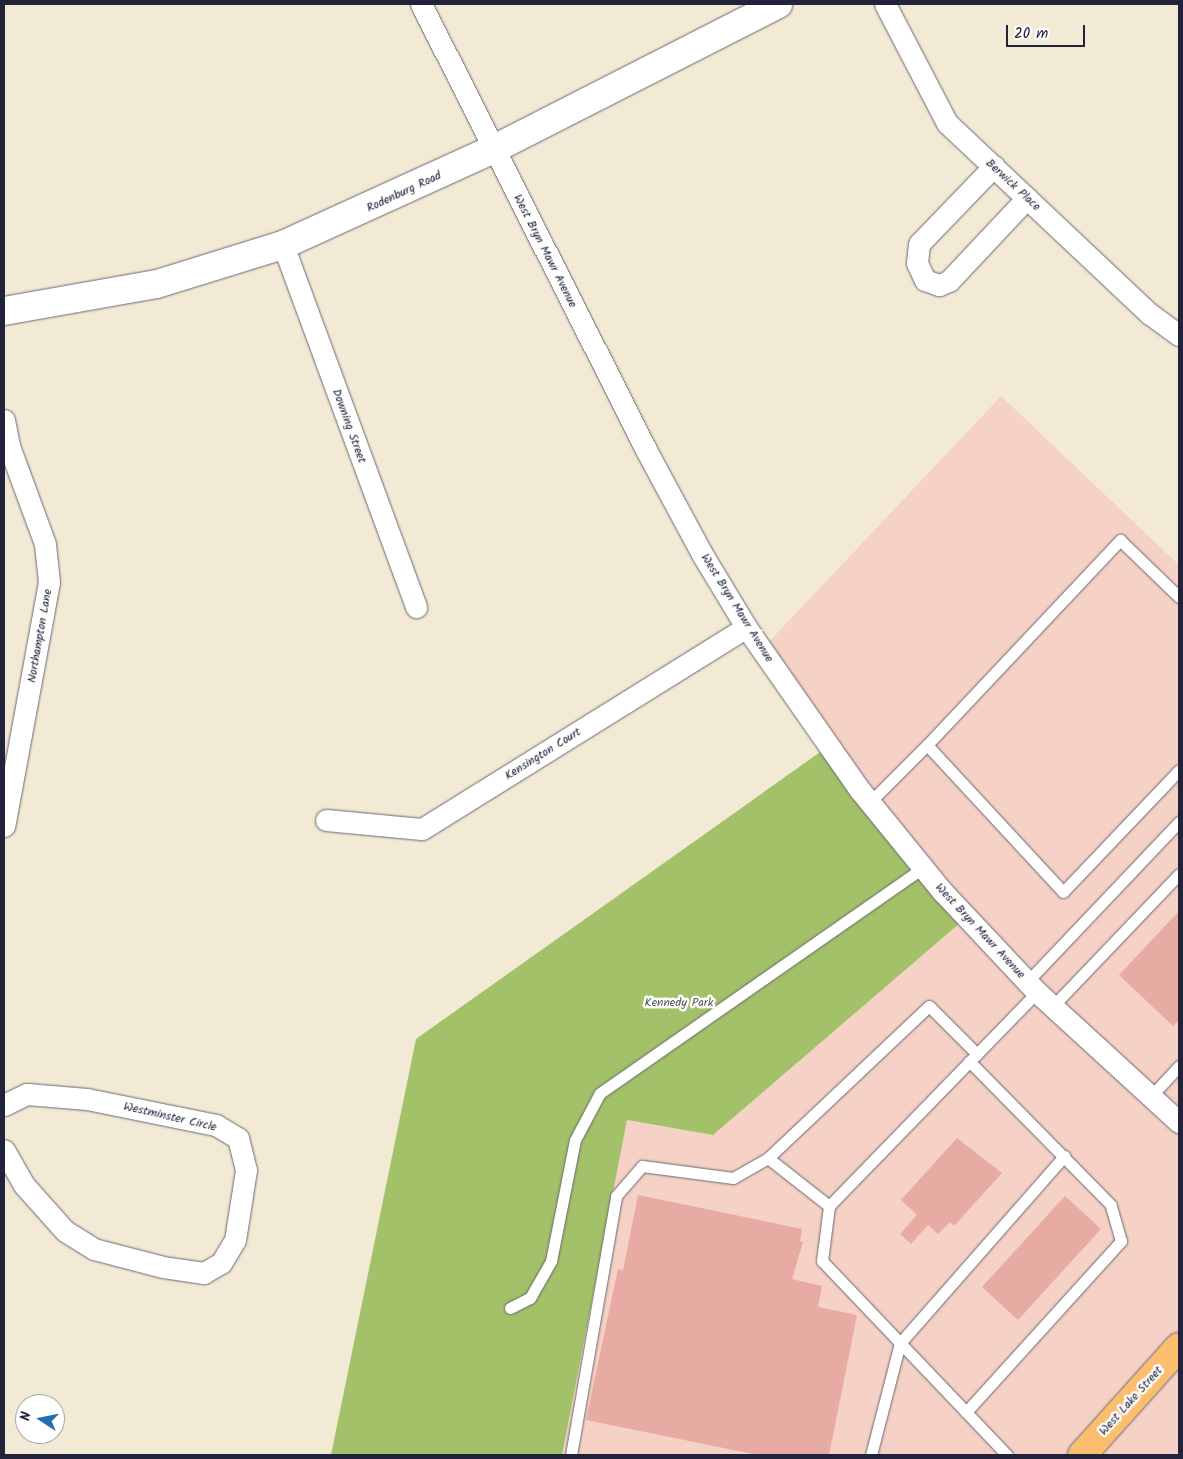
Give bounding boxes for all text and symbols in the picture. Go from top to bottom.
scale bar [1008,15,1087,47]
text: 20 m [1014,22,1048,46]
street label: Berwick Place [983,156,1043,214]
street label: Rodenburg Road [364,168,444,216]
street label: West Bryn Mawr Avenue [510,192,580,310]
street label: Downing Street [329,387,369,465]
street label: West Bryn Mawr Avenue [698,551,776,665]
street label: Northampton Lane [25,588,55,684]
street label: Kensington Court [502,725,584,783]
street label: West Bryn Mawr Avenue [932,880,1028,982]
park label: Kennedy Park [645,996,713,1010]
street label: Westminster Circle [122,1099,218,1135]
street label: West Lake Street [1096,1364,1166,1438]
north arrow [15,1394,65,1444]
text: N [15,1410,38,1423]

